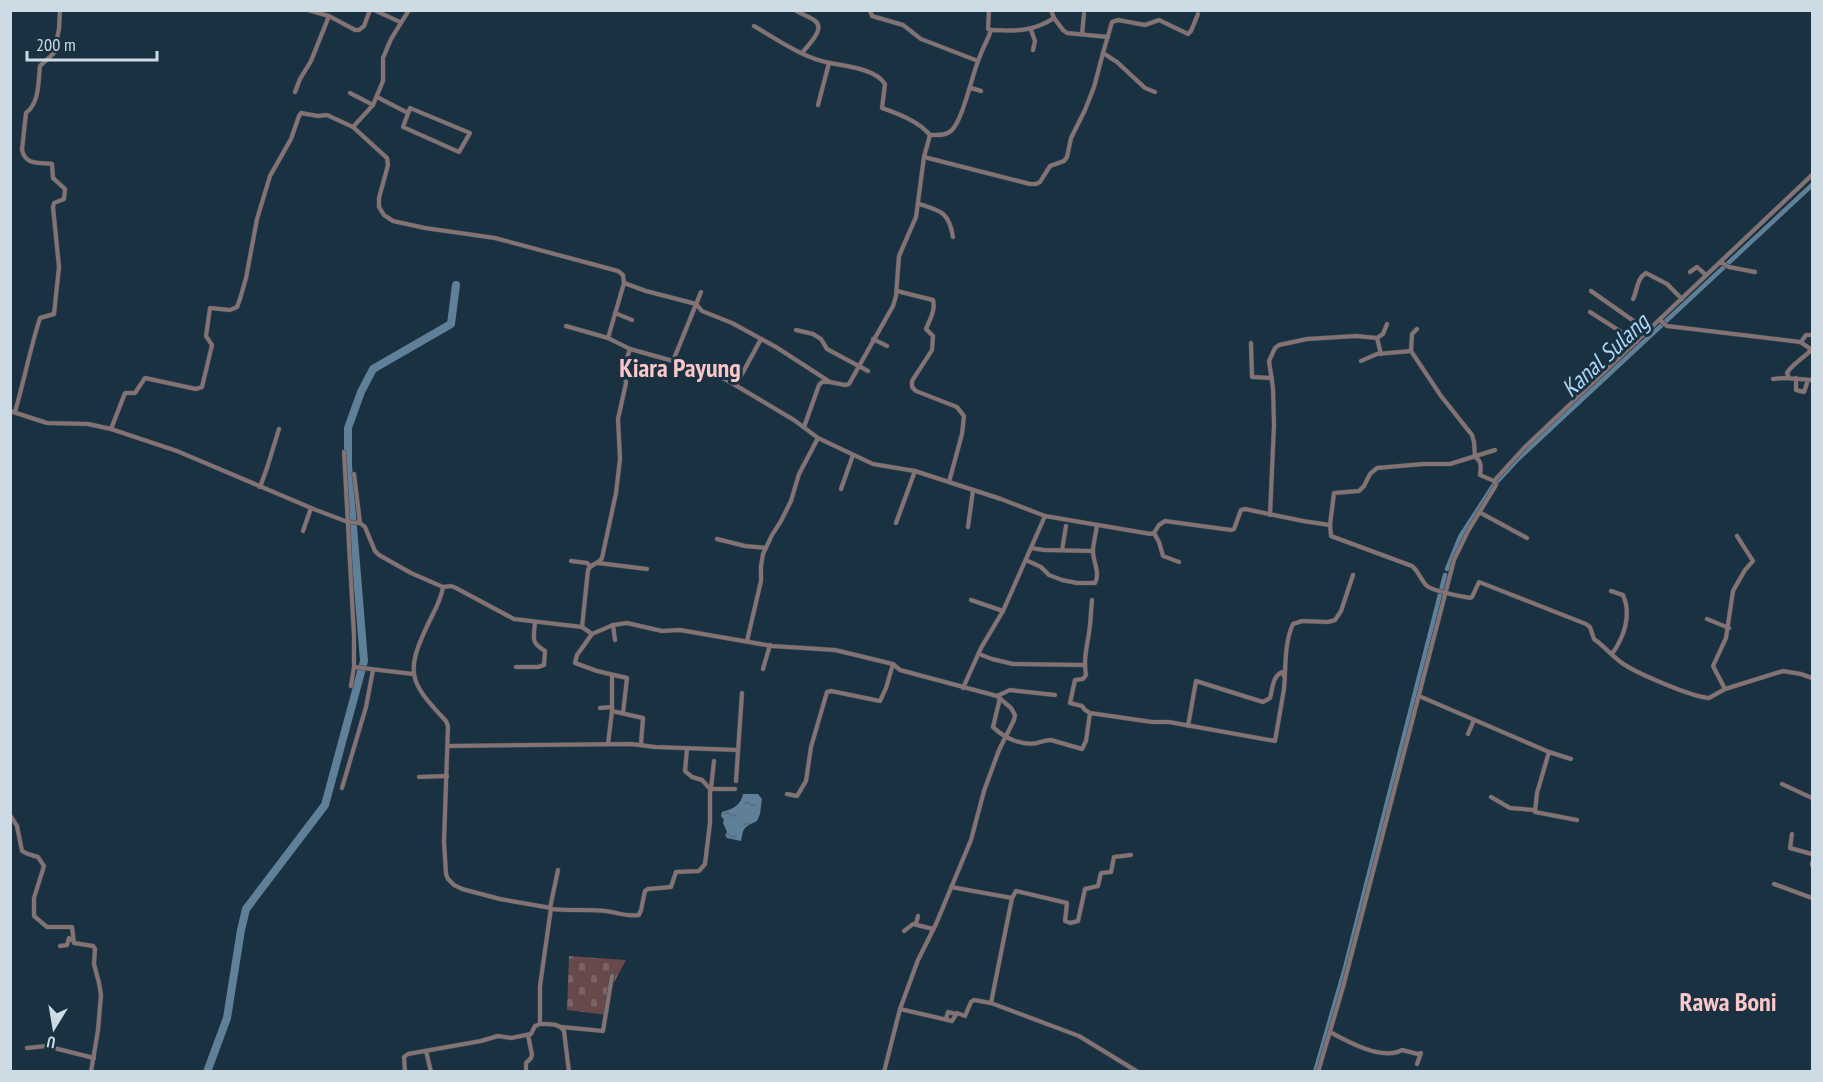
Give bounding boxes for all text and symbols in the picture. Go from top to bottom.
scale bar [27,24,158,62]
text: 200 m [36,33,76,56]
water label: Kanal Sulang [1555,306,1656,403]
district label: Kiara Payung [619,351,741,384]
district label: Rawa Boni [1679,985,1777,1018]
north arrow [24,998,84,1058]
text: U [45,1032,57,1053]

